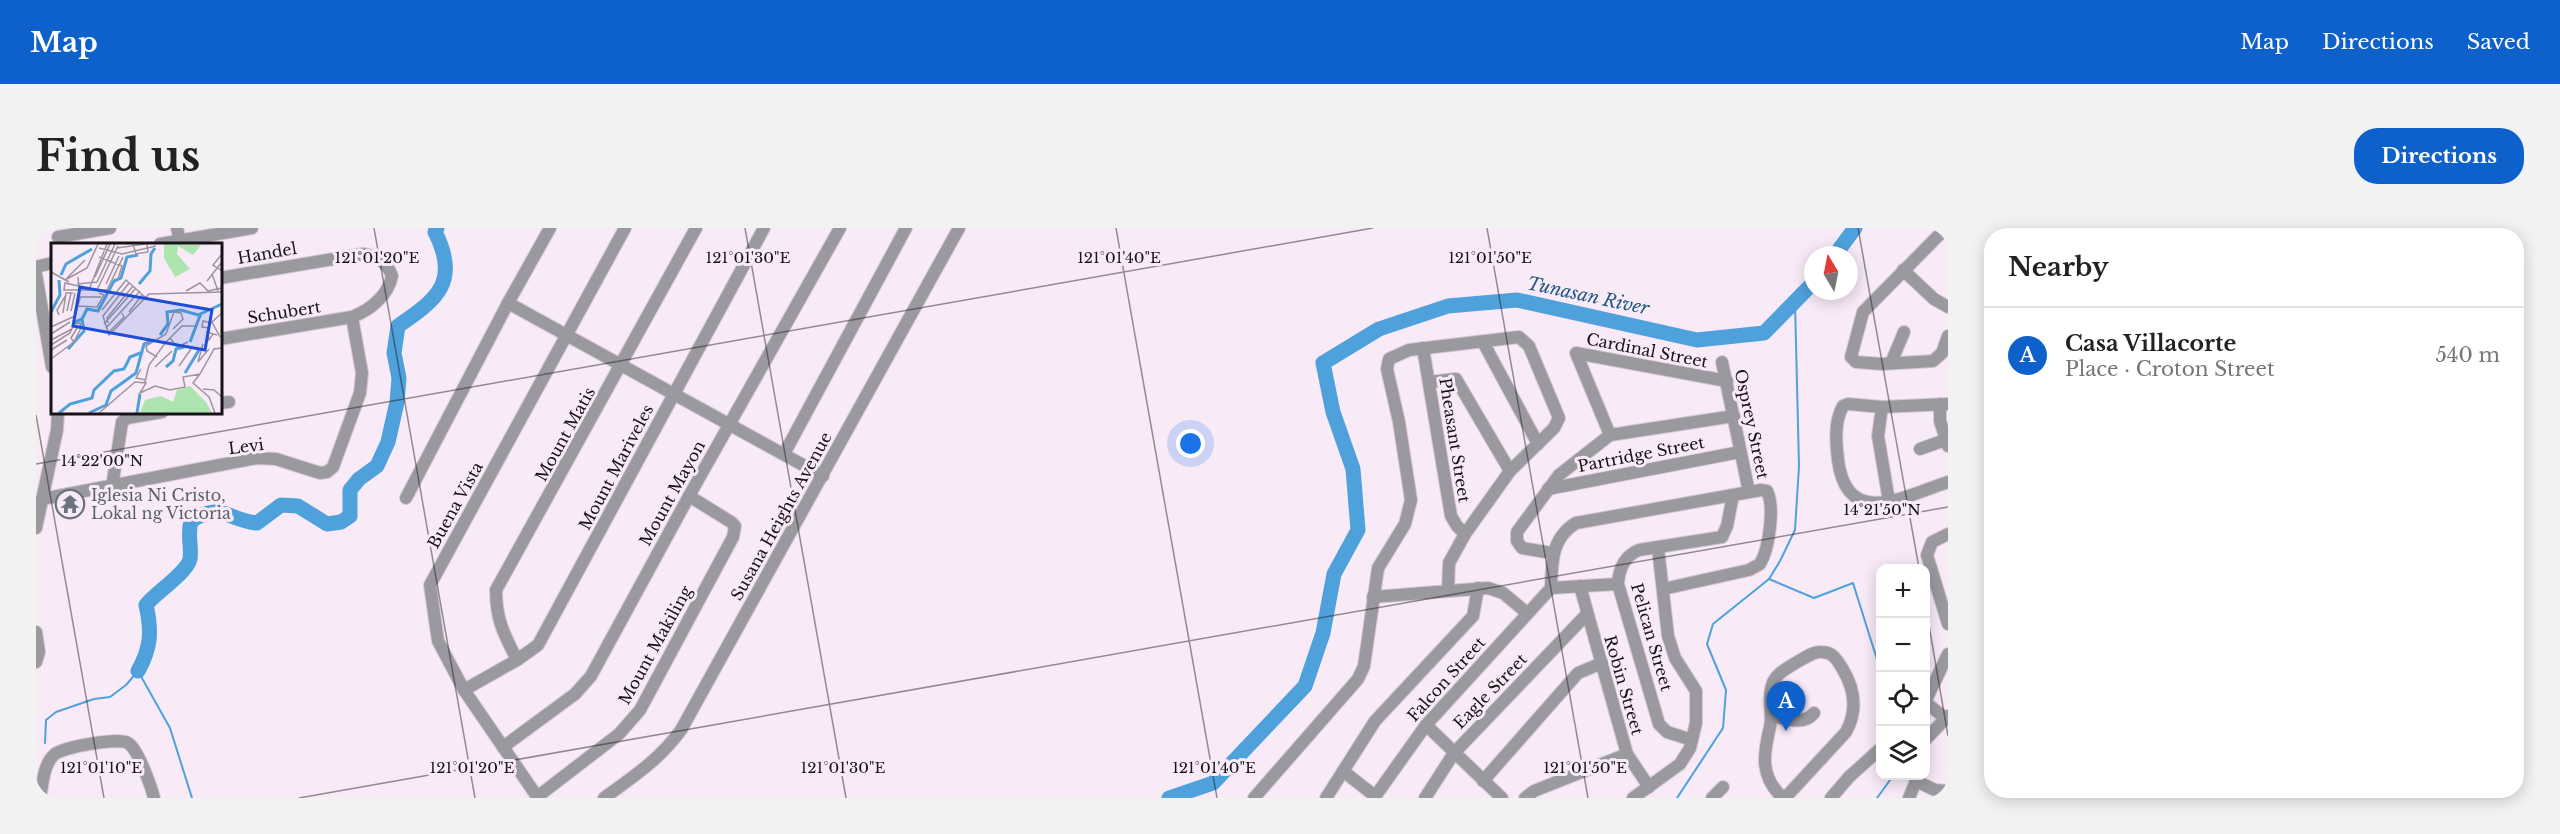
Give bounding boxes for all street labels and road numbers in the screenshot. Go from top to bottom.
street label: Handel [236,238,298,268]
street label: Schubert [246,296,322,328]
street label: Cardinal Street [1585,328,1709,372]
street label: Osprey Street [1731,367,1773,481]
street label: Pheasant Street [1435,376,1475,504]
street label: Mount Matis [531,383,599,485]
street label: Mount Mariveles [574,401,658,533]
street label: Susana Heights Avenue [726,428,836,604]
street label: Partridge Street [1576,432,1706,476]
street label: Levi [227,434,266,458]
street label: Mount Mayon [635,437,709,549]
street label: Buena Vista [423,458,487,552]
street label: Pelican Street [1627,581,1677,693]
street label: Mount Makiling [614,582,696,708]
street label: Falcon Street [1403,633,1489,725]
street label: Robin Street [1600,633,1648,737]
street label: Eagle Street [1449,649,1531,733]

